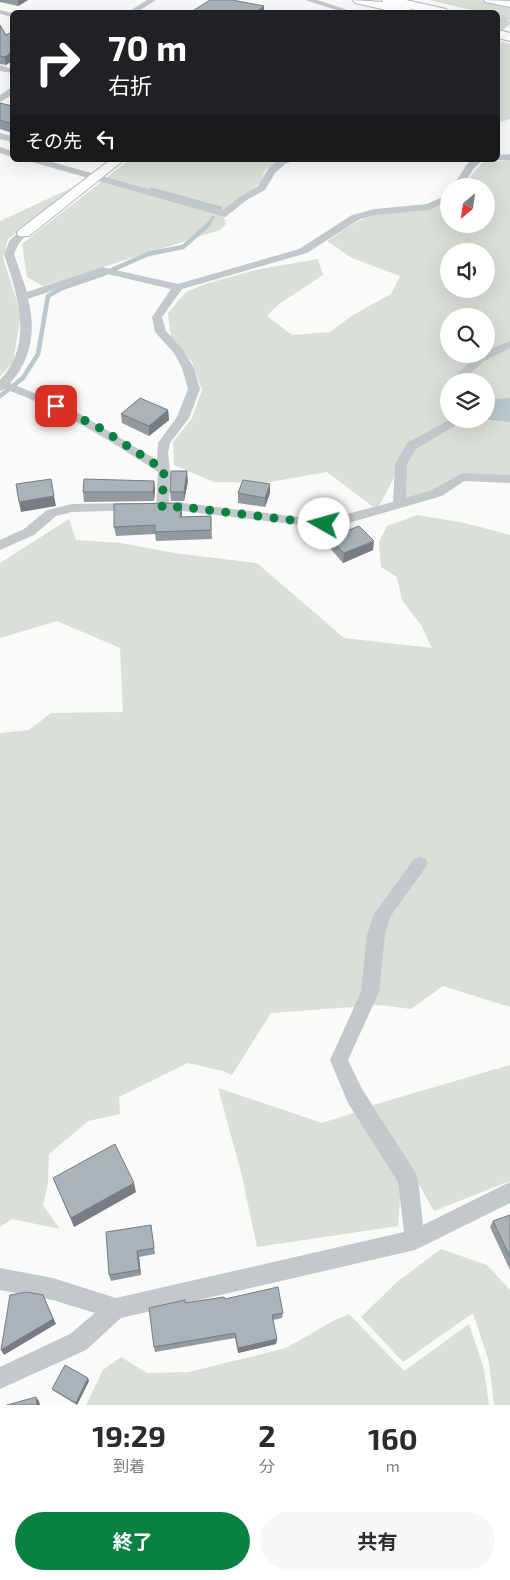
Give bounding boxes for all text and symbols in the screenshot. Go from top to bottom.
text: 70 m [108,26,187,68]
icon: right [25,30,90,95]
text: 右折 [108,72,152,98]
icon: left [92,125,120,153]
text: その先 [25,129,82,152]
north arrow [440,178,495,232]
map controls [440,178,495,428]
button: sound [440,243,495,298]
button: search [440,308,495,363]
button: layers [440,373,495,428]
pin [35,385,77,427]
icon: arrive [42,392,70,420]
position arrow [297,497,349,549]
text: 19:29 [92,1417,166,1453]
text: 2 [258,1417,276,1453]
text: 160 [368,1420,418,1456]
text: 到着 [113,1456,145,1475]
text: 分 [259,1456,275,1475]
text: m [386,1456,400,1475]
button: 終了 [15,1512,250,1570]
button: 共有 [260,1512,495,1570]

